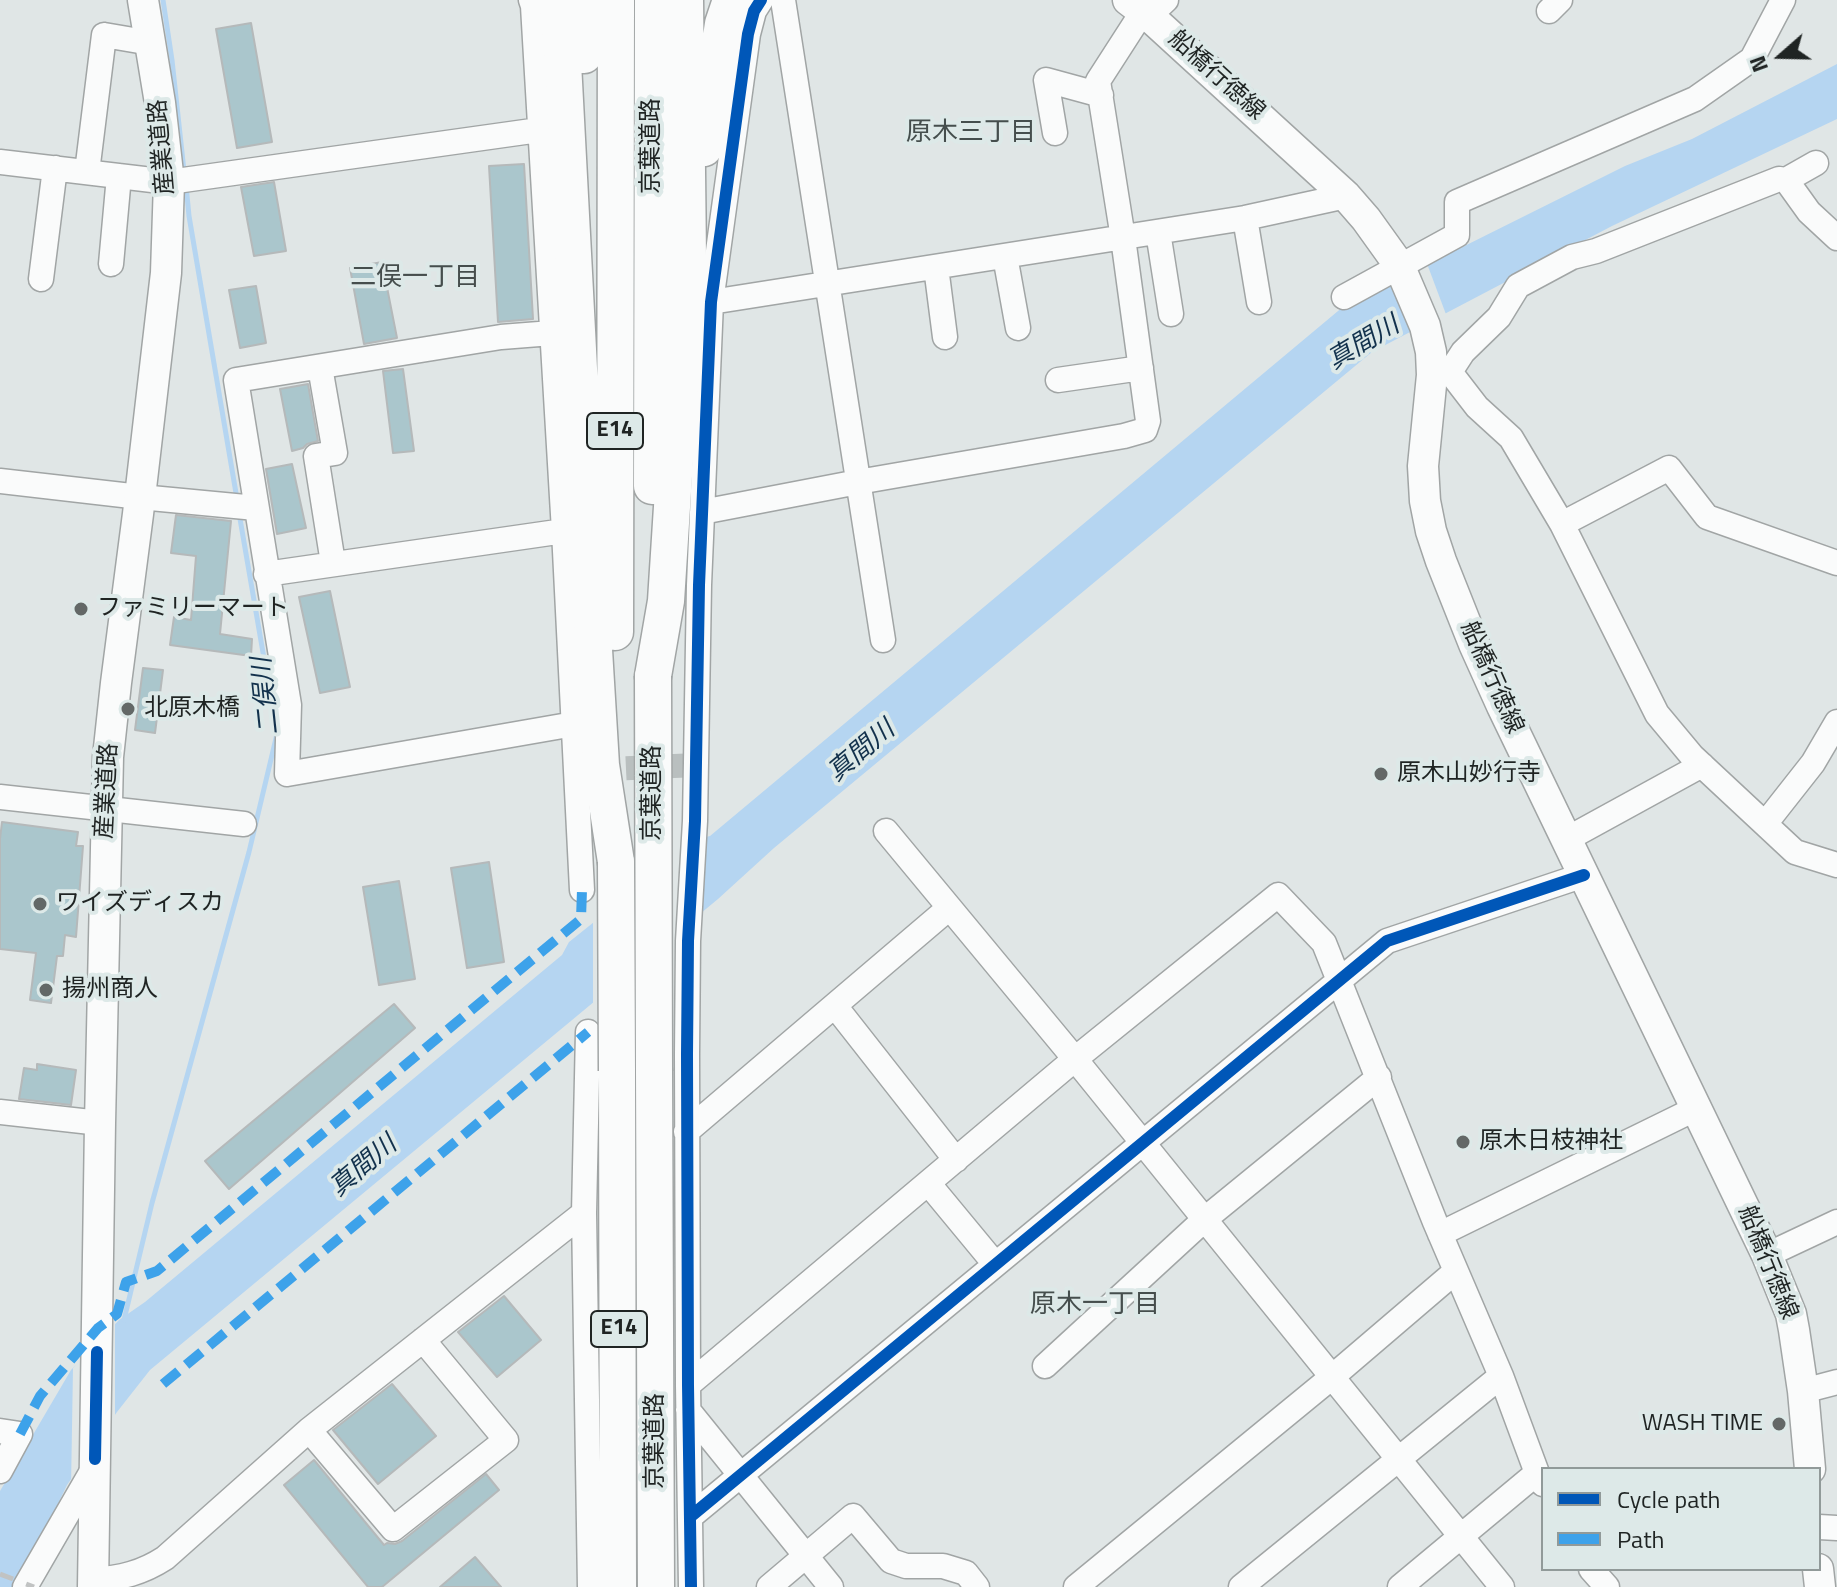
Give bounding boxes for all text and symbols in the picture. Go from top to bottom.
north arrow [1741,16,1821,96]
street label: 船橋行徳線 [1162,25,1270,127]
text: N [1740,51,1777,77]
street label: 産業道路 [144,98,182,196]
street label: 京葉道路 [638,98,666,194]
district label: 原木三丁目 [906,118,1036,150]
district label: 二俣一丁目 [350,263,480,295]
water label: 真間川 [1323,311,1405,377]
road number: E14 [587,413,643,449]
place label: ファミリーマート [97,595,289,623]
marker: ファミリーマート [72,600,90,618]
street label: 船橋行徳線 [1453,617,1529,739]
water label: 二俣川 [247,656,287,736]
place label: 北原木橋 [144,695,240,723]
marker: 北原木橋 [119,700,137,718]
water label: 真間川 [822,715,902,789]
street label: 産業道路 [91,742,125,840]
street label: 京葉道路 [639,745,667,841]
place label: 原木山妙行寺 [1397,760,1541,788]
marker: 原木山妙行寺 [1372,765,1390,783]
place label: ワイズディスカ [56,890,224,918]
marker: ワイズディスカ [31,895,49,913]
place label: 揚州商人 [62,976,158,1004]
marker: 揚州商人 [37,981,55,999]
place label: 原木日枝神社 [1479,1128,1623,1156]
water label: 真間川 [324,1130,404,1204]
marker: 原木日枝神社 [1454,1133,1472,1151]
street label: 船橋行徳線 [1731,1202,1803,1324]
district label: 原木一丁目 [1030,1290,1160,1322]
road number: E14 [591,1311,647,1347]
street label: 京葉道路 [642,1393,670,1489]
place label: WASH TIME [1642,1410,1763,1438]
marker: WASH TIME [1770,1415,1788,1433]
legend [1541,1467,1821,1571]
text: Cycle path [1617,1481,1720,1517]
text: Path [1617,1521,1664,1557]

